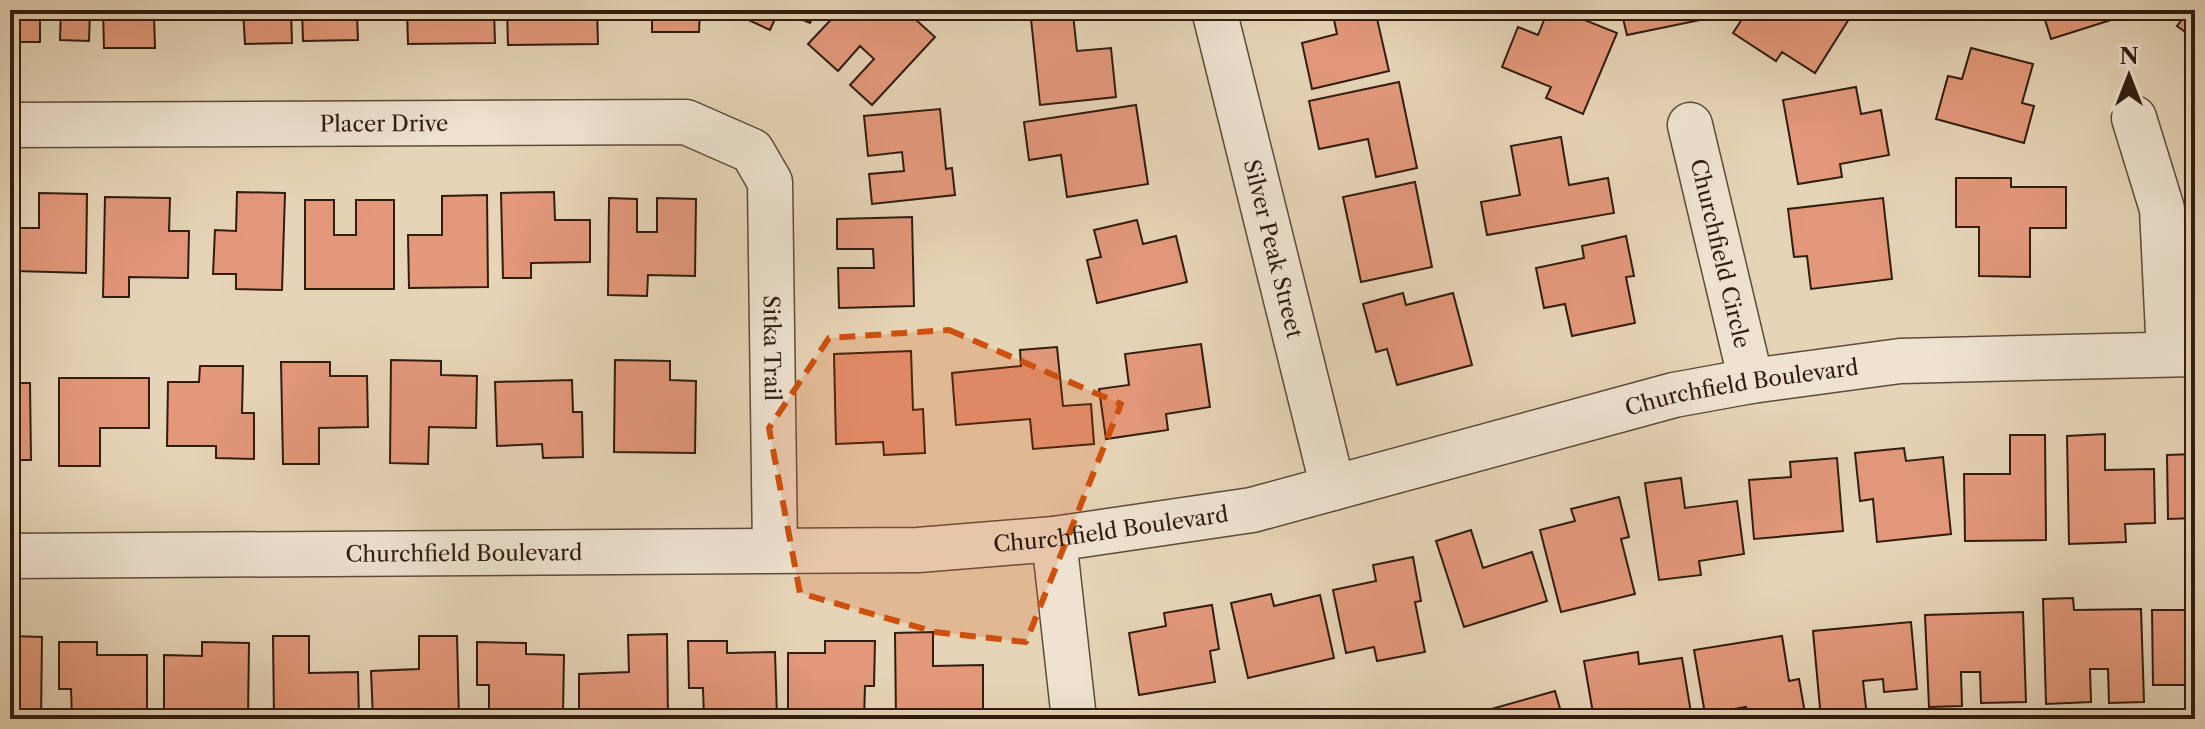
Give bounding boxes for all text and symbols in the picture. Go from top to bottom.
north arrow [2089,36,2169,116]
text: N [2119,43,2139,70]
street label: Placer Drive [320,110,448,138]
street label: Churchfield Circle [1685,156,1756,351]
street label: Silver Peak Street [1238,157,1308,341]
street label: Sitka Trail [758,295,786,402]
street label: Churchfield Boulevard [1622,354,1860,422]
street label: Churchfield Boulevard [992,501,1230,558]
street label: Churchfield Boulevard [345,539,583,568]

